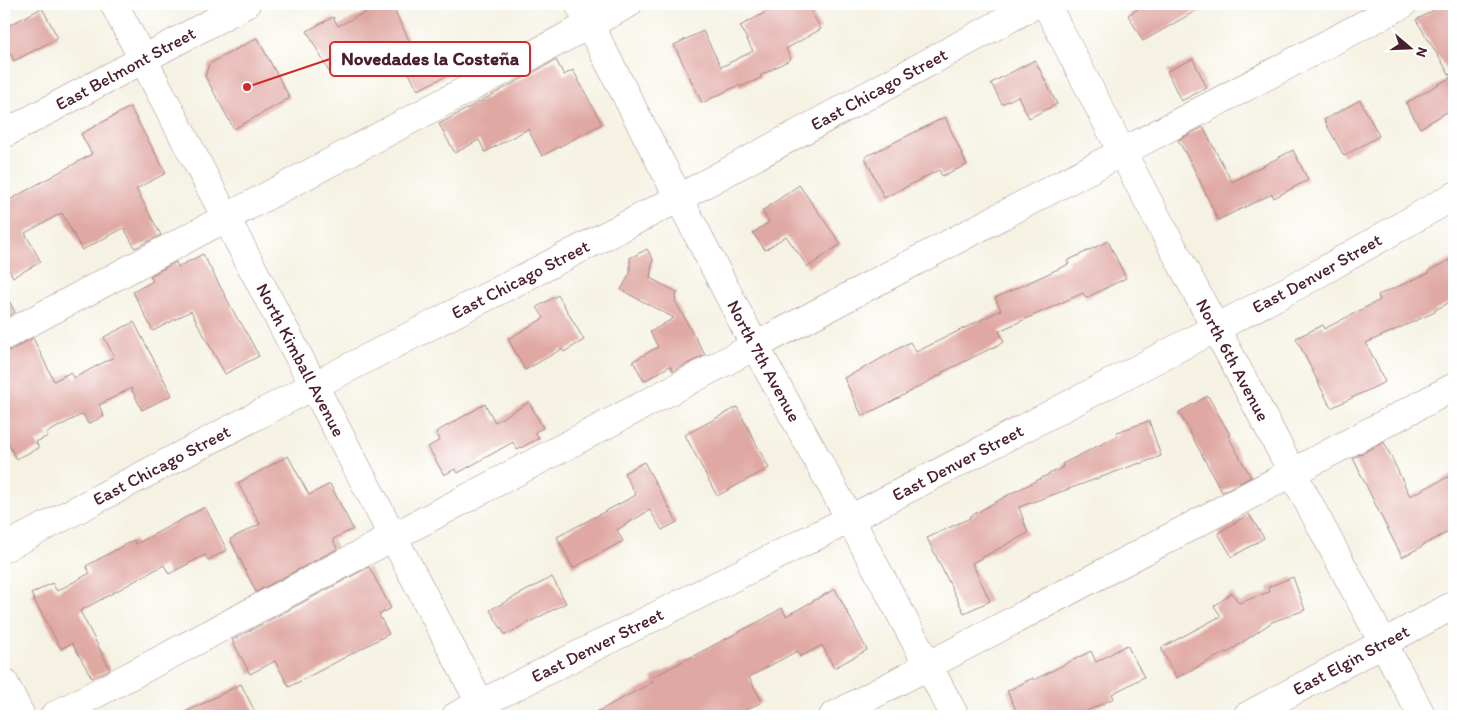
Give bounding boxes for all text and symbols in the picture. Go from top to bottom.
street label: East Belmont Street [52,22,200,115]
north arrow [1386,22,1436,72]
callout: Novedades la Costeña [330,42,530,76]
street label: East Chicago Street [807,43,951,135]
text: N [1412,45,1431,59]
text: Novedades la Costeña [341,47,520,70]
street label: East Denver Street [1248,229,1386,318]
street label: East Chicago Street [448,235,593,324]
street label: North Kimball Avenue [251,280,350,441]
street label: North 6th Avenue [1191,295,1274,425]
street label: North 7th Avenue [722,296,806,426]
street label: East Denver Street [888,419,1027,506]
street label: East Chicago Street [89,420,234,510]
street label: East Denver Street [528,603,667,688]
street label: East Elgin Street [1289,620,1413,700]

